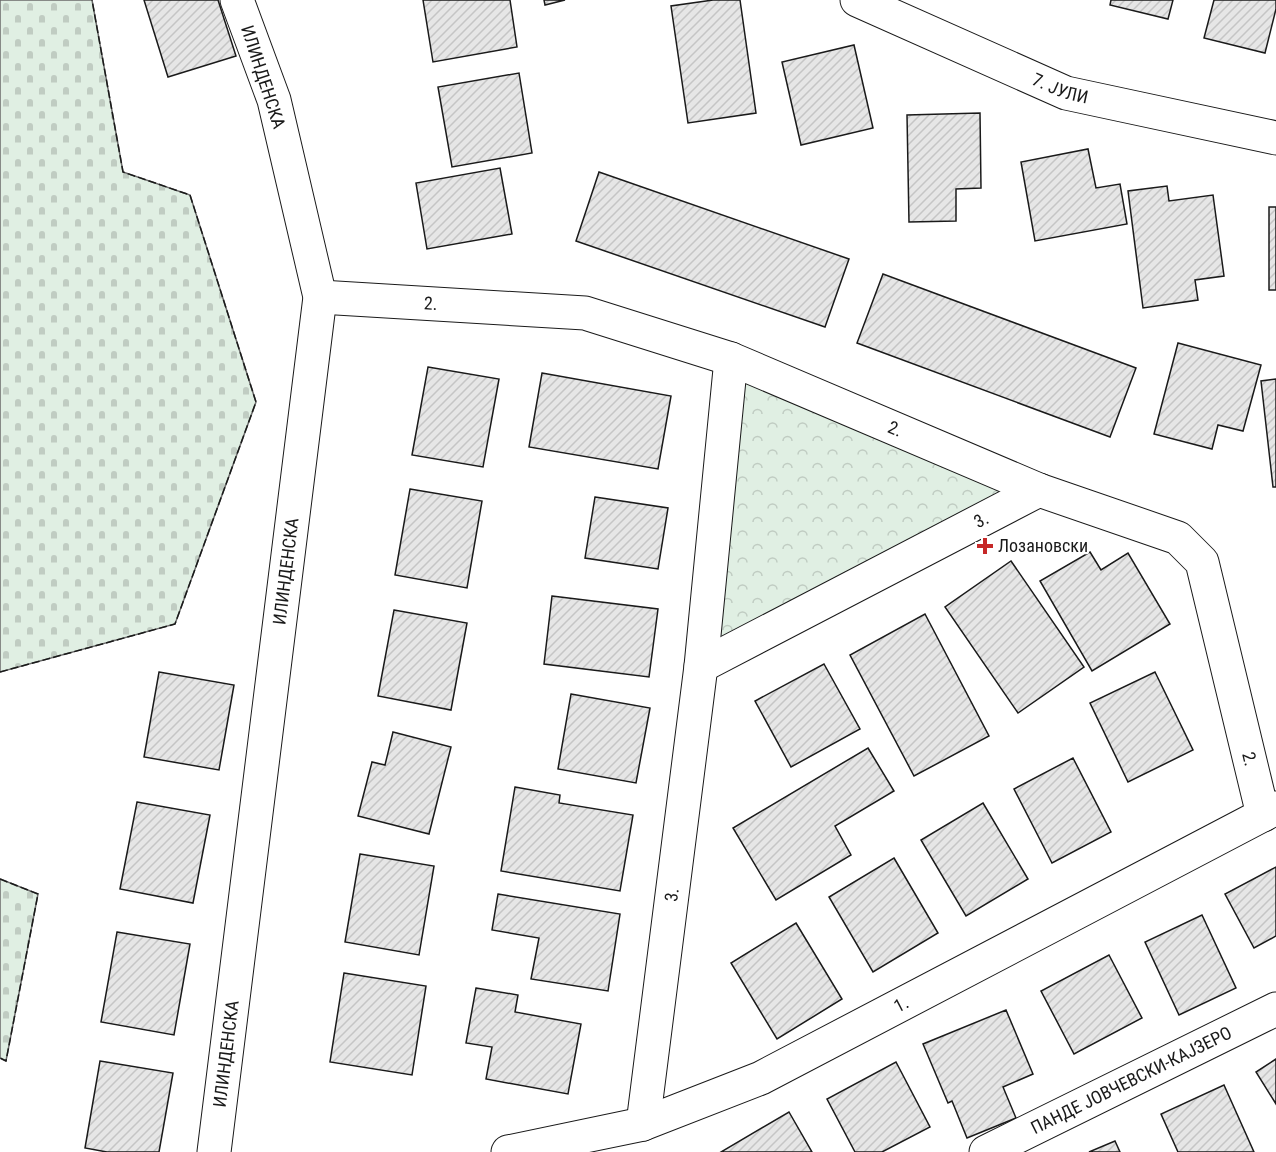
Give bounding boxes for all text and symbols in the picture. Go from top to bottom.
street label: ИЛИНДЕНСКА [237,22,290,132]
street label: 7. ЈУЛИ [1029,68,1090,107]
street label: 2. [423,292,438,314]
street label: 2. [885,416,906,441]
street label: 3. [970,507,992,532]
street label: ИЛИНДЕНСКА [268,516,303,626]
place label: Лозановски [998,535,1088,556]
marker: Лозановски [976,537,994,555]
street label: 2. [1238,750,1262,768]
street label: 3. [660,887,683,903]
street label: 1. [890,992,912,1016]
street label: ИЛИНДЕНСКА [209,998,243,1108]
street label: ПАНДЕ ЈОВЧЕВСКИ-КАЈЗЕРО [1027,1022,1235,1138]

